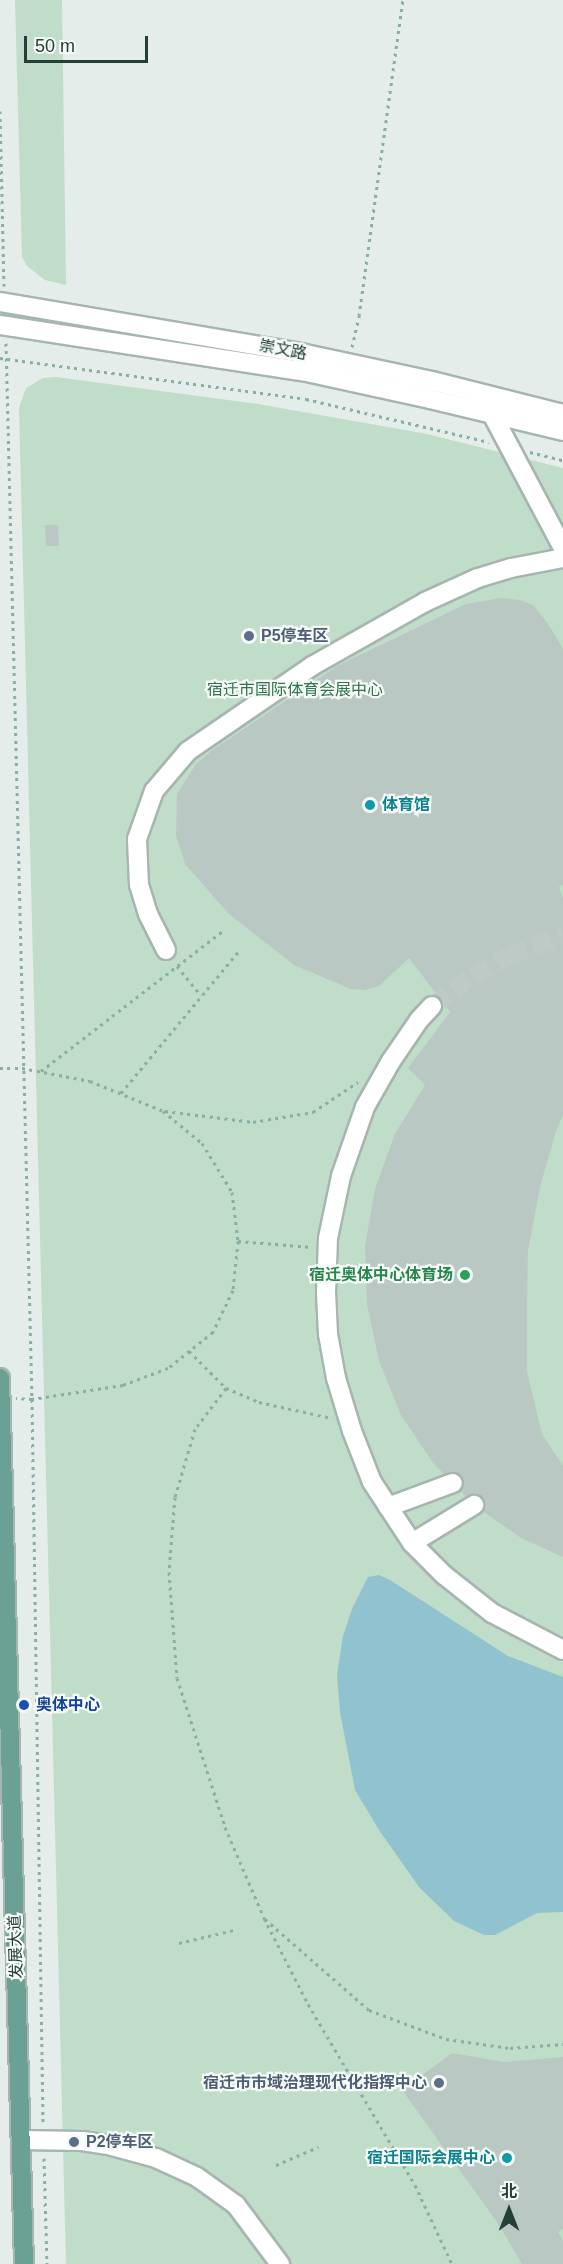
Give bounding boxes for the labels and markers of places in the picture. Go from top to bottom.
place label: P5停车区 [261,626,329,646]
marker: P5停车区 [242,629,256,643]
place label: 体育馆 [382,795,430,815]
marker: 体育馆 [363,798,377,812]
place label: 宿迁奥体中心体育场 [309,1265,453,1285]
marker: 宿迁奥体中心体育场 [458,1268,472,1282]
place label: 奥体中心 [36,1695,100,1715]
marker: 奥体中心 [17,1698,31,1712]
place label: 宿迁市市域治理现代化指挥中心 [203,2073,427,2093]
marker: 宿迁市市域治理现代化指挥中心 [432,2076,446,2090]
place label: P2停车区 [86,2132,154,2152]
marker: P2停车区 [67,2135,81,2149]
place label: 宿迁国际会展中心 [367,2148,495,2168]
marker: 宿迁国际会展中心 [500,2151,514,2165]

